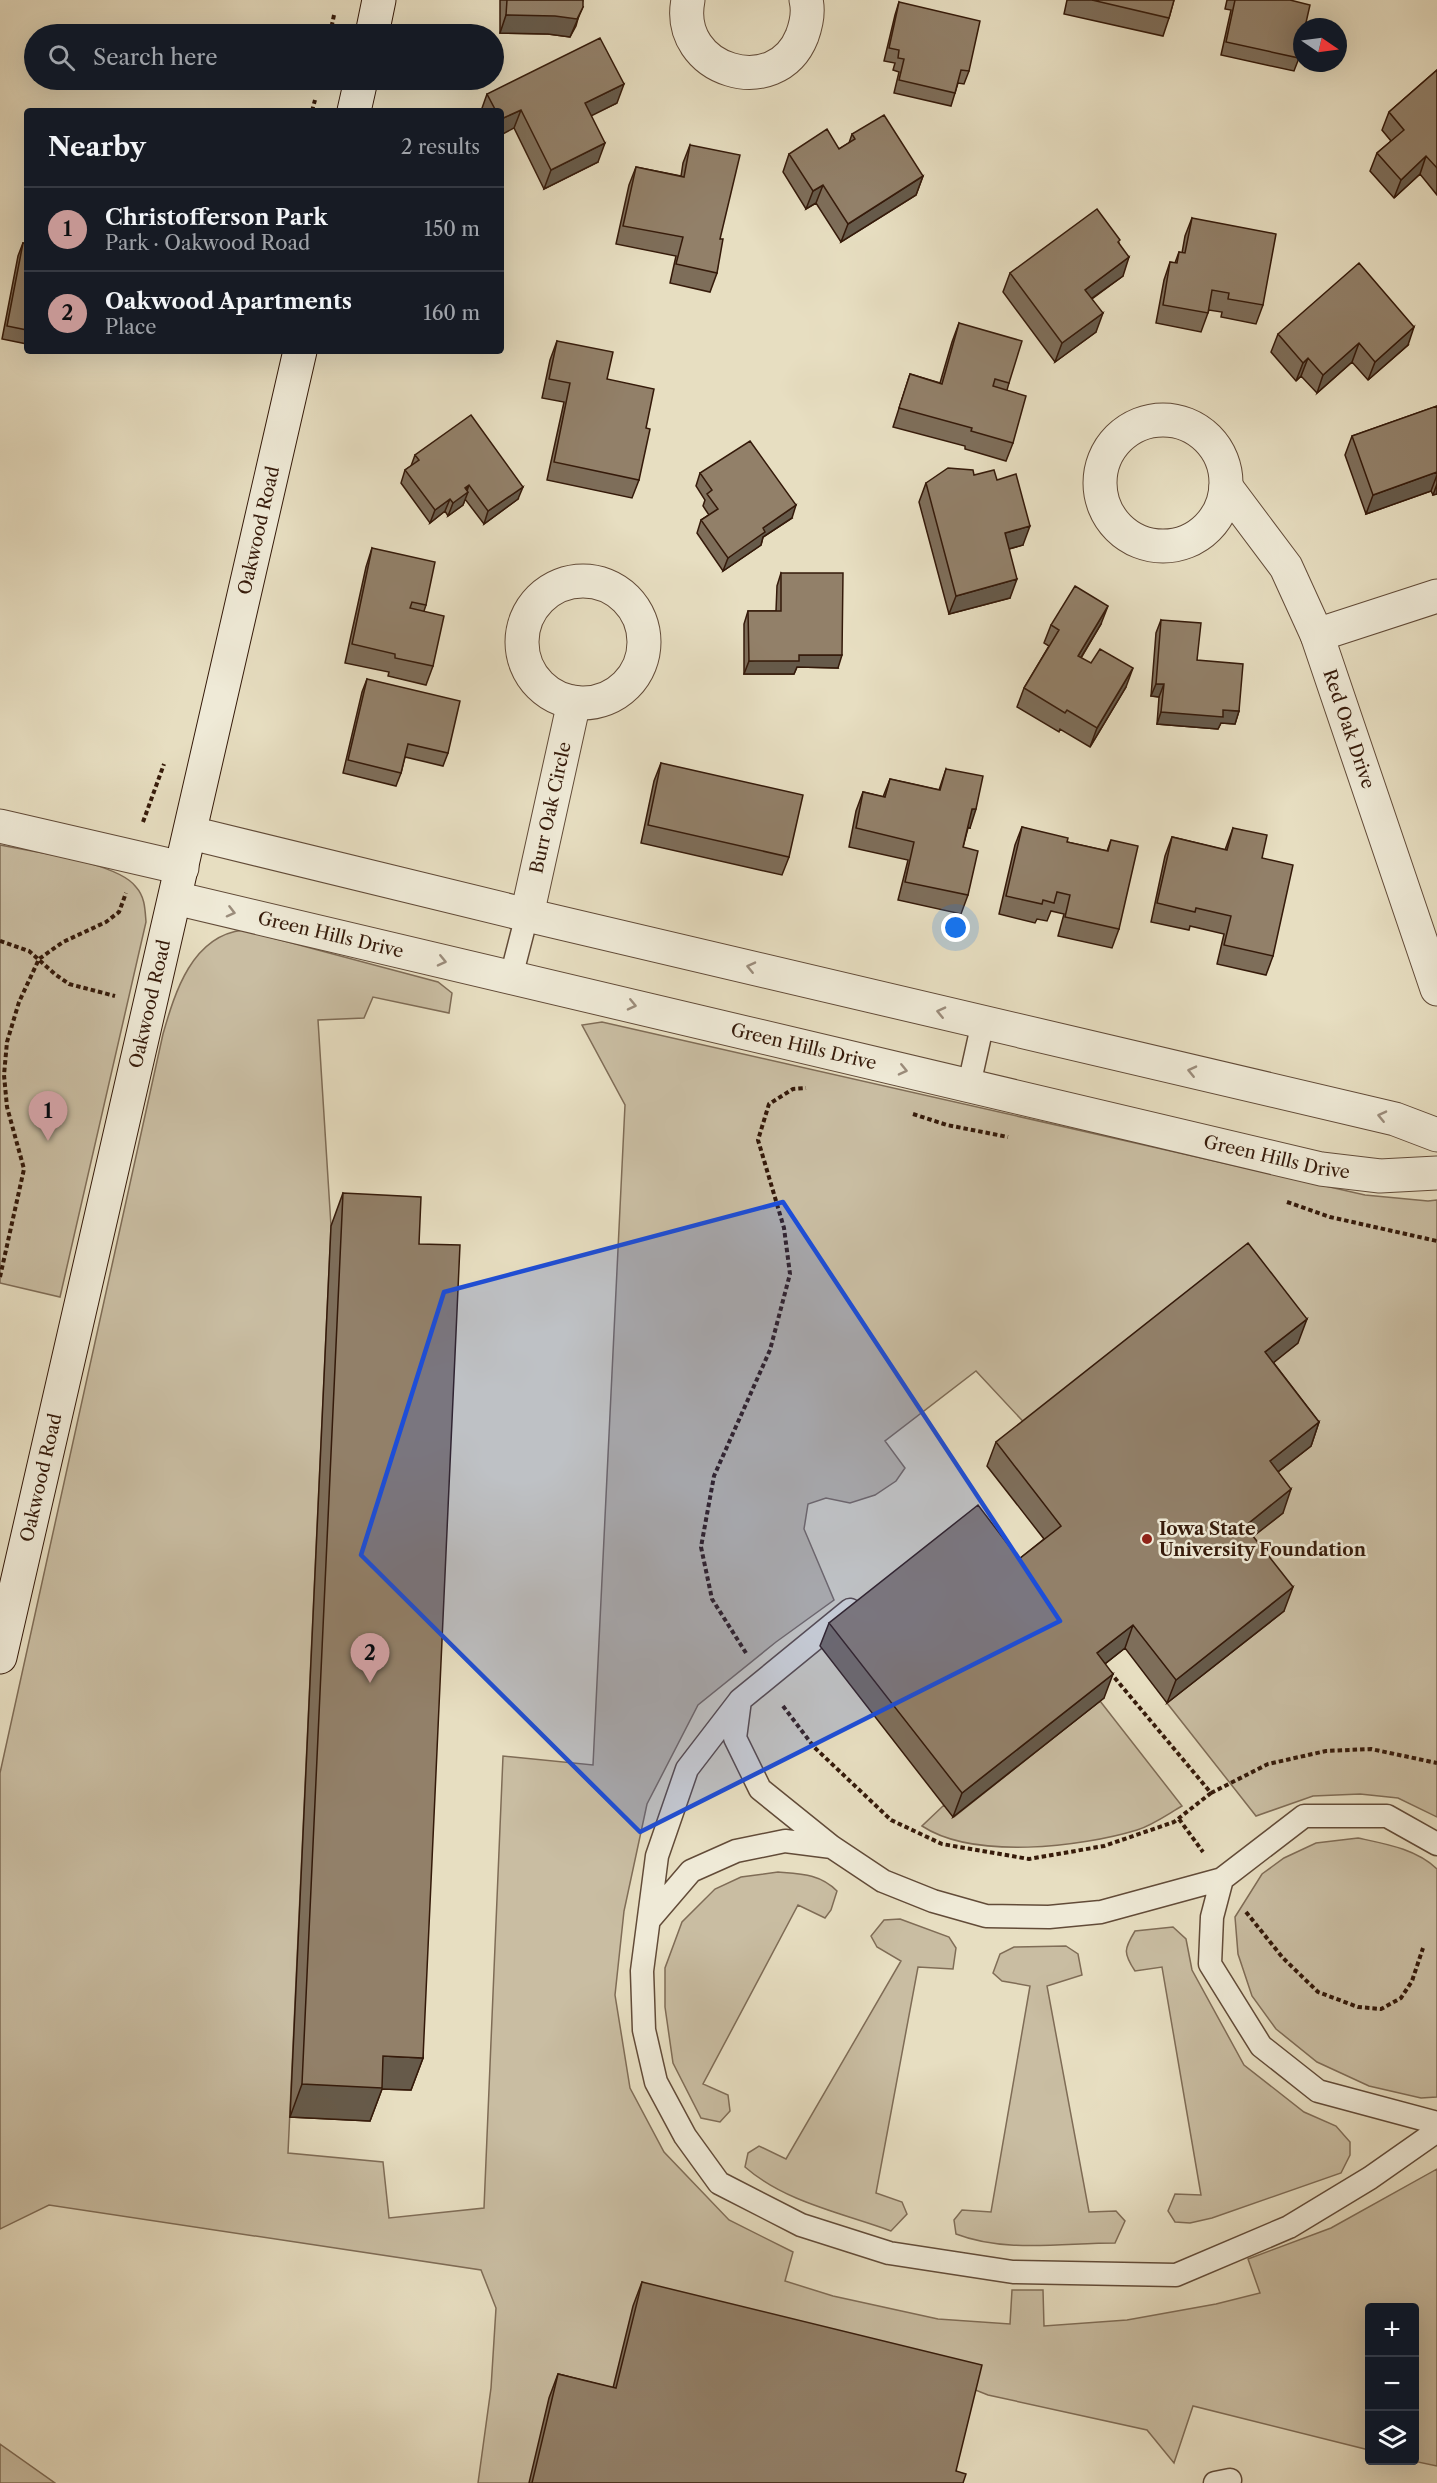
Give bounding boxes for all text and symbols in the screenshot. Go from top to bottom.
north arrow [1293,18,1347,72]
search box [24,24,504,90]
icon: search [45,41,78,74]
text: Search here [93,44,218,71]
text: Nearby [48,131,146,163]
text: 2 results [401,135,480,159]
text: Christofferson Park [105,204,328,231]
text: 1 [63,217,72,241]
text: 150 m [424,217,480,241]
text: Park · Oakwood Road [105,231,310,255]
text: Oakwood Apartments [105,288,352,315]
text: 2 [62,301,73,325]
text: 160 m [423,301,480,325]
text: Place [105,315,156,339]
street label: Oakwood Road [233,464,284,597]
street label: Red Oak Drive [1318,666,1379,792]
street label: Burr Oak Circle [525,740,576,876]
one-way arrow [226,905,236,918]
street label: Green Hills Drive [256,907,406,963]
your location [941,913,970,942]
street label: Oakwood Road [125,938,175,1070]
one-way arrow [437,953,447,966]
one-way arrow [746,962,756,975]
one-way arrow [627,998,637,1011]
one-way arrow [936,1006,946,1019]
street label: Green Hills Drive [729,1019,879,1075]
one-way arrow [898,1062,908,1075]
one-way arrow [1187,1065,1197,1078]
pin: 1 [28,1092,68,1141]
one-way arrow [1377,1110,1387,1123]
street label: Green Hills Drive [1201,1131,1351,1183]
street label: Oakwood Road [16,1411,67,1544]
place label: Iowa State University Foundation [1159,1518,1367,1561]
marker: Iowa State University Foundation [1140,1532,1154,1546]
pin: 2 [350,1634,389,1683]
map controls [1365,2303,1419,2465]
button: + [1365,2303,1419,2357]
button: − [1365,2357,1419,2411]
button: layers [1365,2411,1419,2465]

